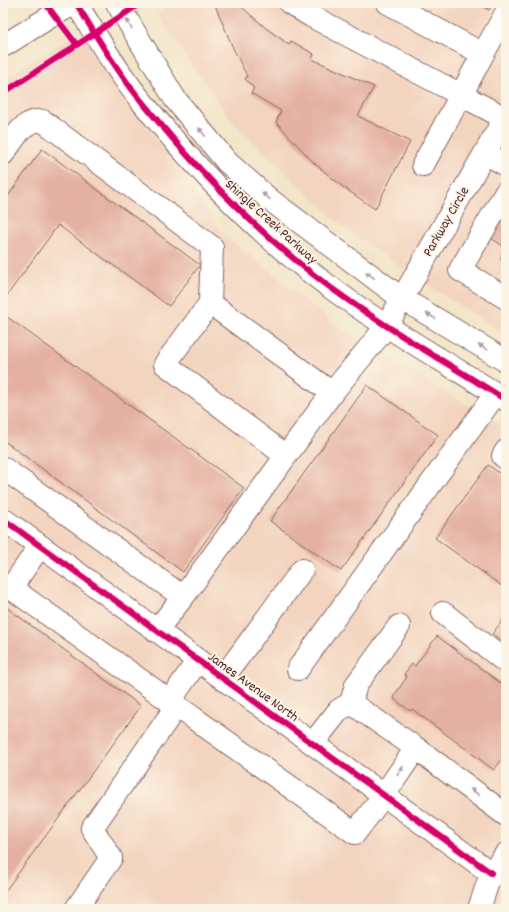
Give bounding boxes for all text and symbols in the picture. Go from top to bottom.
one-way arrow [126,19,133,30]
one-way arrow [198,127,206,137]
street label: Shingle Creek Parkway [220,175,322,270]
street label: Parkway Circle [419,183,475,261]
one-way arrow [261,192,272,201]
one-way arrow [364,271,375,279]
one-way arrow [425,312,437,319]
one-way arrow [477,344,489,351]
street label: James Avenue North [203,648,302,727]
one-way arrow [396,765,403,777]
one-way arrow [470,787,481,796]

